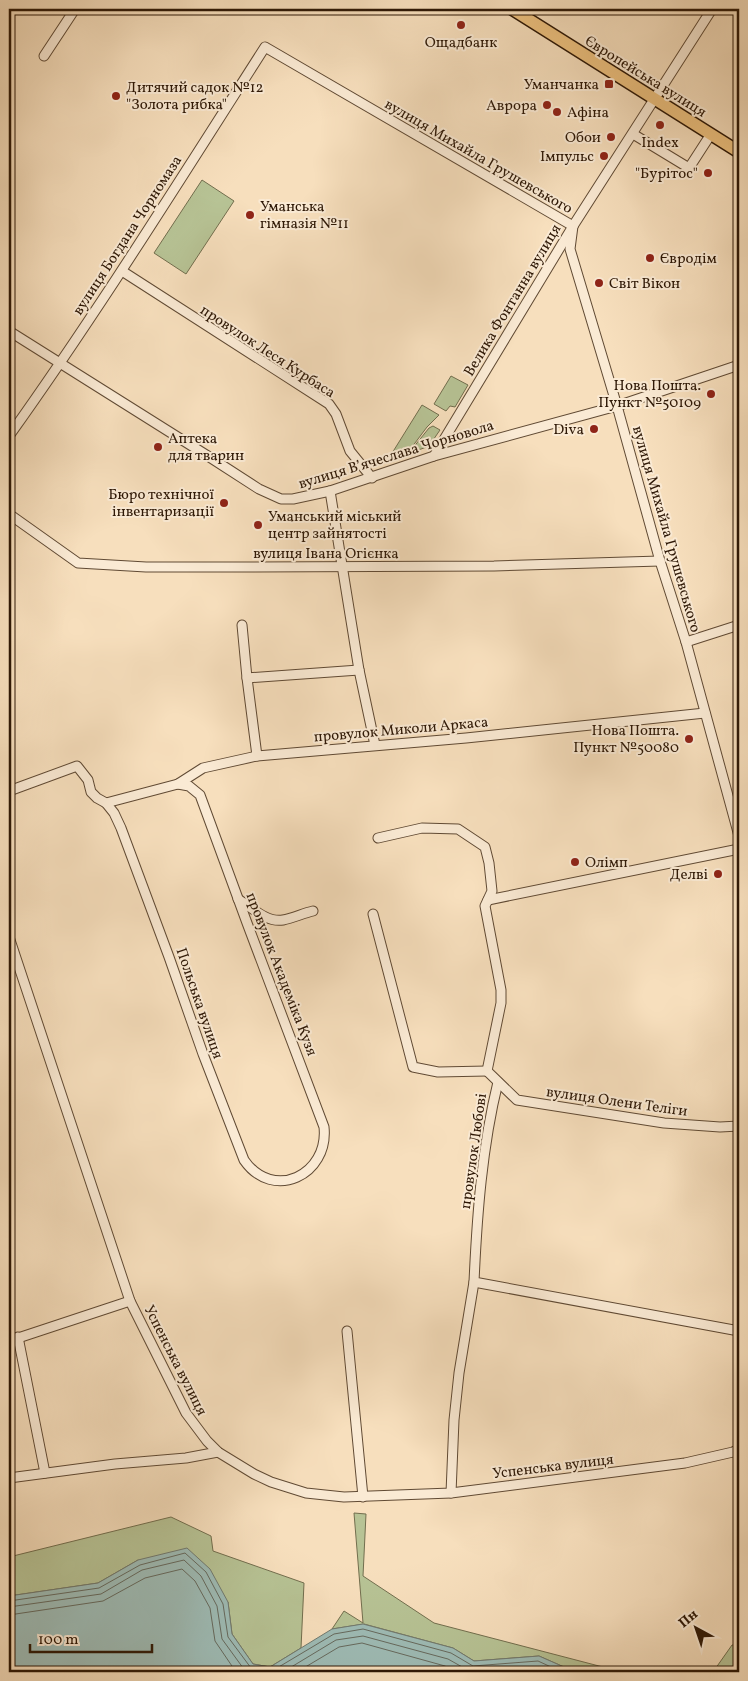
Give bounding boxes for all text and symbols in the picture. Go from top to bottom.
marker: Ощадбанк [455,19,467,31]
street label: Європейська вулиця [580,31,710,123]
place label: Ощадбанк [425,33,497,54]
place label: Уманчанка [524,75,599,96]
place label: Дитячий садок №12 "Золота рибка" [126,78,264,116]
marker: Уманчанка [603,78,615,90]
marker: Дитячий садок №12 "Золота рибка" [110,90,122,102]
street label: вулиця Михайла Грушевського [380,95,576,220]
place label: Аврора [486,96,537,117]
marker: Аврора [541,99,553,111]
place label: Афіна [567,103,609,124]
marker: Афіна [551,106,563,118]
marker: Index [654,119,666,131]
place label: Обои [565,128,601,149]
marker: Обои [605,131,617,143]
place label: Index [641,133,679,154]
place label: Імпульс [540,147,594,168]
marker: Імпульс [598,150,610,162]
street label: вулиця Богдана Чорномаза [69,152,188,320]
place label: "Бурітос" [635,164,698,185]
marker: "Бурітос" [702,167,714,179]
place label: Уманська гімназія №11 [260,197,349,235]
marker: Уманська гімназія №11 [244,209,256,221]
street label: Велика Фонтанна вулиця [459,221,567,381]
place label: Євродім [660,249,717,270]
marker: Євродім [644,252,656,264]
place label: Світ Вікон [609,274,680,295]
marker: Світ Вікон [593,277,605,289]
street label: провулок Леся Курбаса [195,301,339,404]
place label: Нова Пошта. Пункт №50109 [598,376,701,414]
marker: Нова Пошта. Пункт №50109 [705,388,717,400]
street label: вулиця В’ячеслава Чорновола [296,416,497,495]
place label: Diva [553,420,584,441]
marker: Diva [588,423,600,435]
street label: вулиця Михайла Грушевського [626,424,705,635]
place label: Аптека для тварин [168,429,244,467]
marker: Аптека для тварин [152,441,164,453]
place label: Бюро технічної інвентаризації [108,485,214,523]
marker: Бюро технічної інвентаризації [218,497,230,509]
place label: Уманський міський центр зайнятості [268,507,401,545]
marker: Уманський міський центр зайнятості [252,519,264,531]
street label: вулиця Івана Огієнка [253,544,399,565]
street label: провулок Миколи Аркаса [313,712,489,749]
place label: Нова Пошта. Пункт №50080 [573,721,679,759]
marker: Нова Пошта. Пункт №50080 [683,733,695,745]
place label: Олімп [585,853,628,874]
marker: Олімп [569,856,581,868]
place label: Делві [670,865,708,886]
marker: Делві [712,868,724,880]
street label: провулок Академіка Кузя [240,890,322,1059]
street label: Польська вулиця [170,945,227,1062]
street label: вулиця Олени Теліги [545,1082,689,1123]
street label: провулок Любові [456,1092,493,1210]
street label: Успенська вулиця [138,1302,212,1420]
street label: Успенська вулиця [492,1450,615,1485]
north arrow [670,1604,720,1654]
text: Пн [675,1606,702,1633]
scale bar [30,1621,152,1653]
text: 100 m [38,1630,78,1651]

